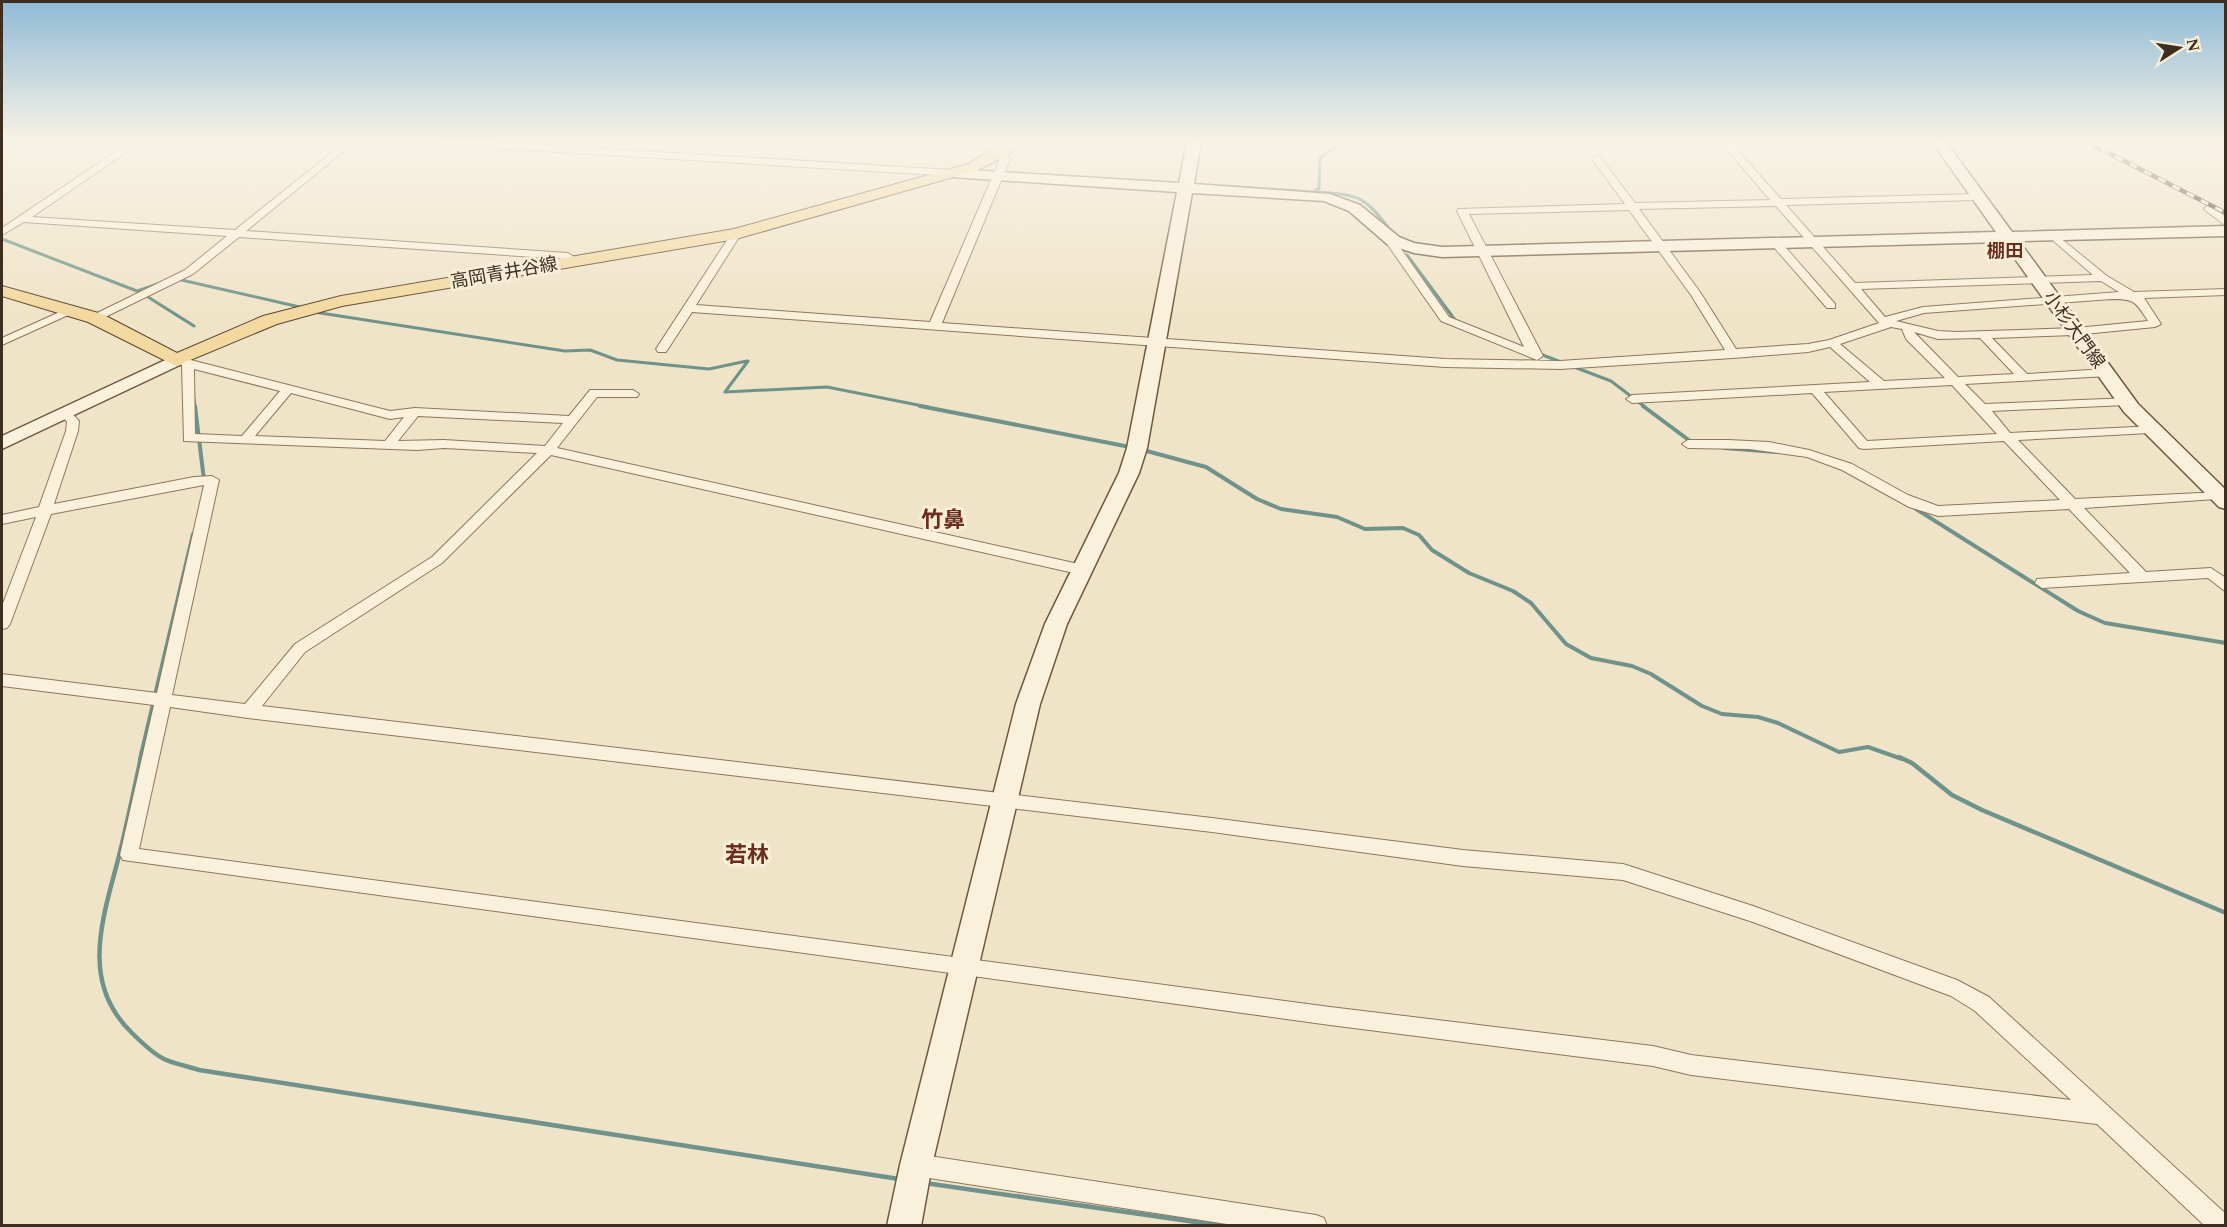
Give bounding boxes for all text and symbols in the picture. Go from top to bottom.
north arrow [2149,18,2209,78]
text: N [2180,36,2206,54]
district label: 棚田 [1987,238,2023,265]
street label: 高岡青井谷線 [448,250,560,296]
street label: 小杉大門線 [2037,286,2111,374]
district label: 竹鼻 [921,504,965,537]
district label: 若林 [725,839,769,872]

